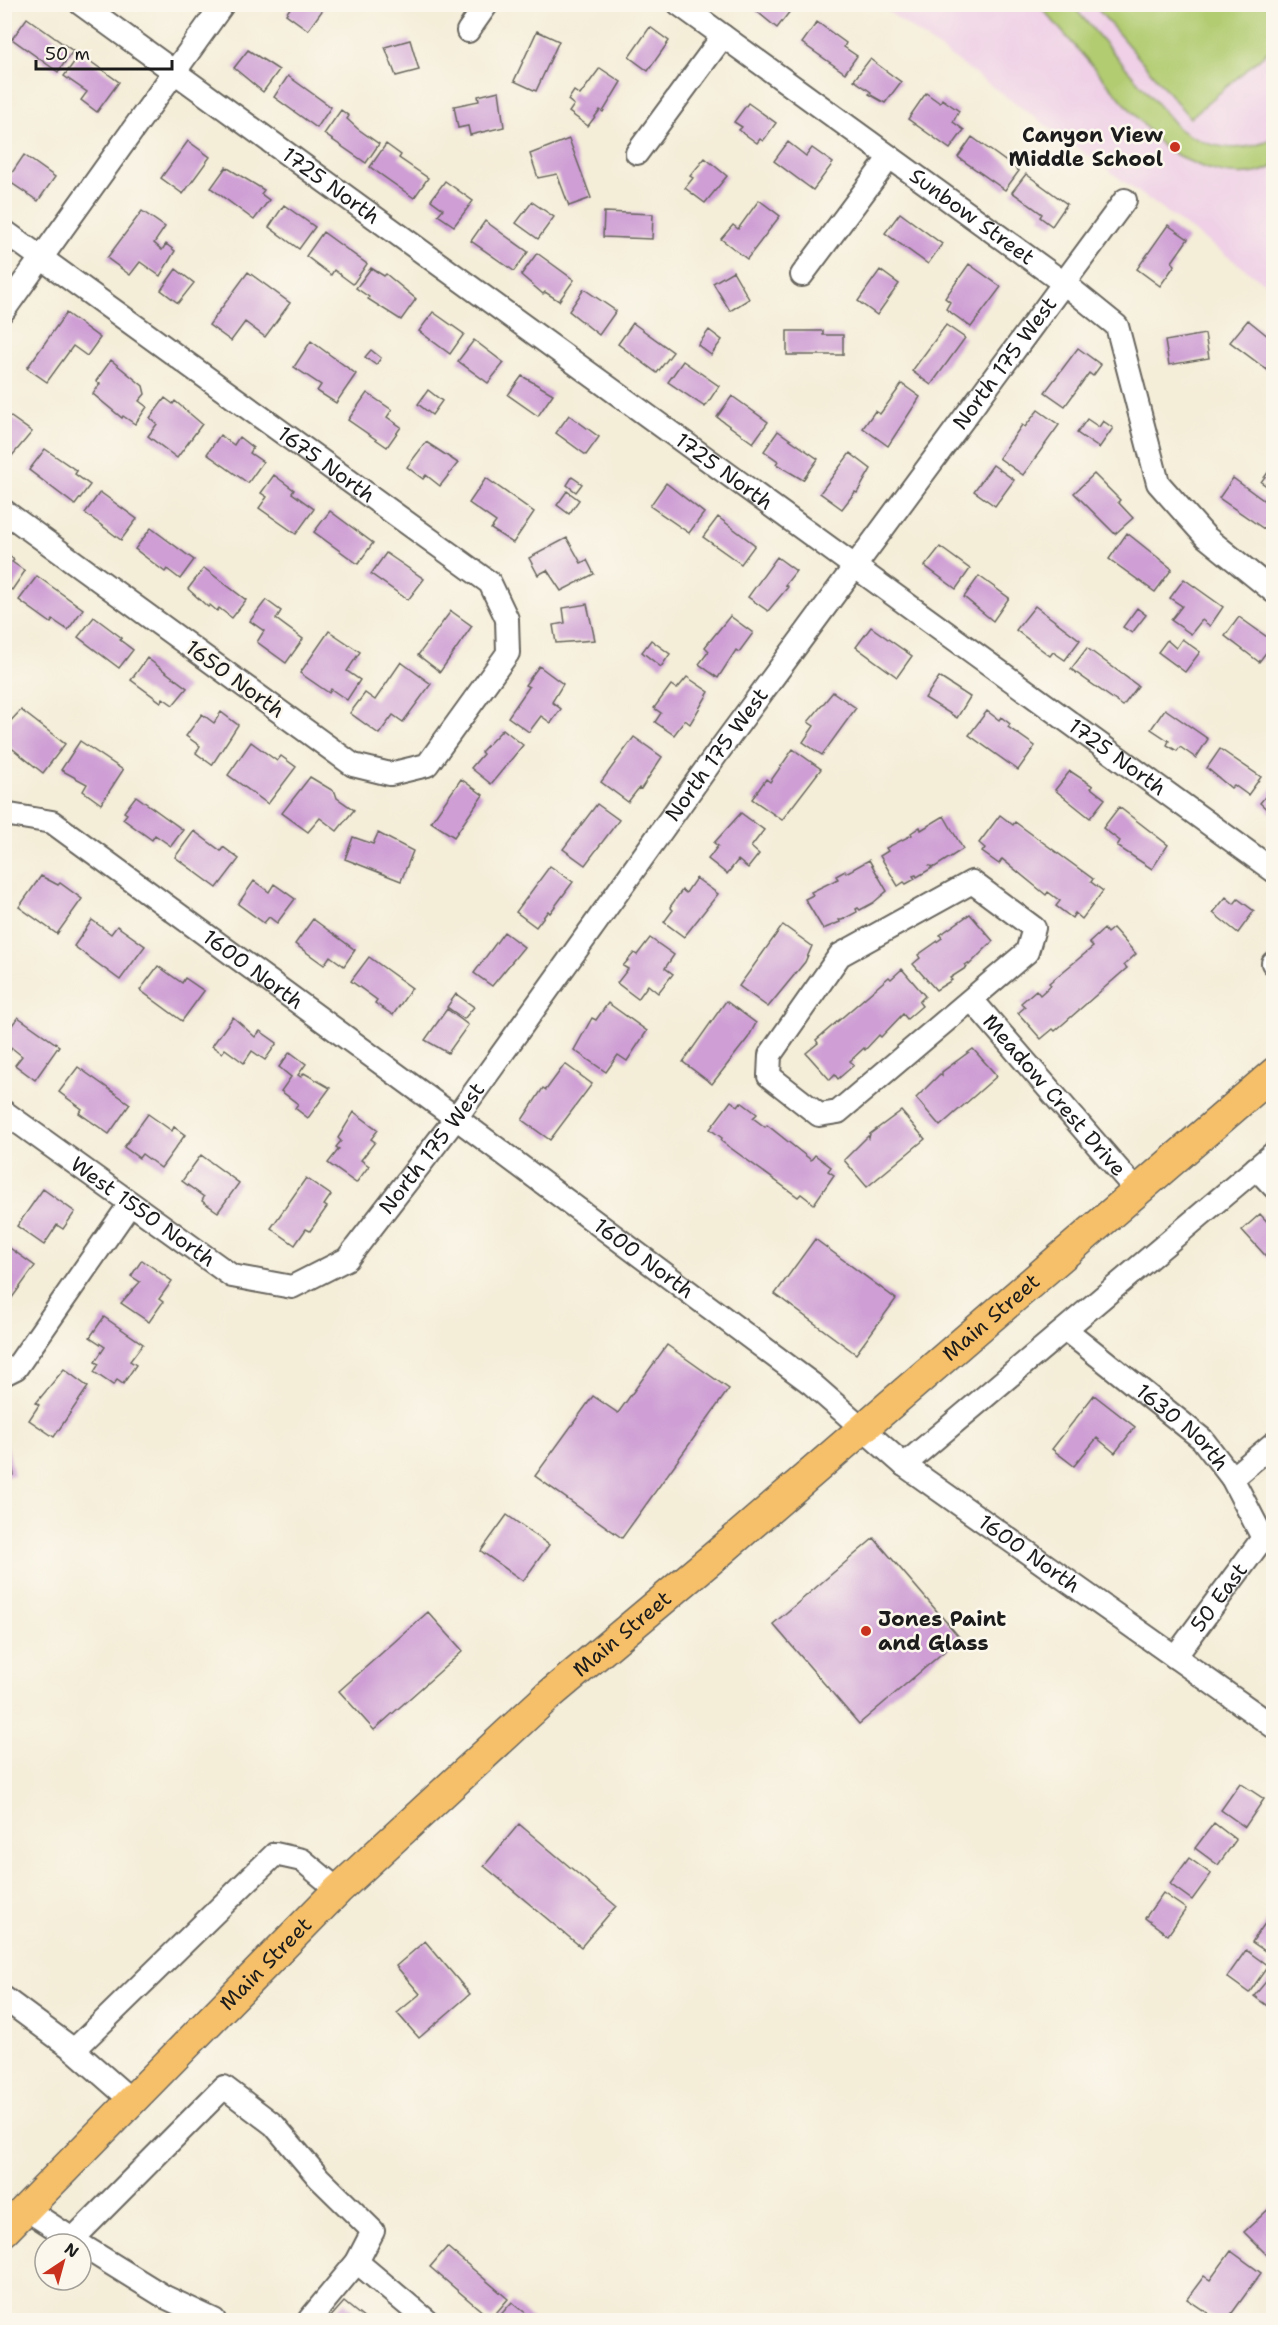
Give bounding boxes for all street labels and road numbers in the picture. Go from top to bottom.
street label: 1725 North [276,141,386,231]
street label: Sunbow Street [904,162,1040,271]
street label: North 175 West [946,291,1063,435]
street label: 1675 North [272,420,381,509]
street label: 1725 North [670,426,779,516]
street label: 1650 North [180,634,290,724]
street label: North 175 West [659,682,775,827]
street label: 1725 North [1063,712,1172,802]
street label: 1600 North [197,923,309,1016]
street label: Meadow Crest Drive [976,1008,1132,1182]
street label: North 175 West [373,1077,491,1220]
street label: West 1550 North [65,1150,221,1273]
street label: 1600 North [588,1212,700,1305]
street label: Main Street [936,1267,1046,1368]
street label: 1630 North [1130,1377,1235,1476]
street label: 1600 North [973,1508,1086,1599]
street label: 50 East [1184,1557,1254,1638]
street label: Main Street [567,1584,677,1683]
street label: Main Street [214,1911,318,2017]

